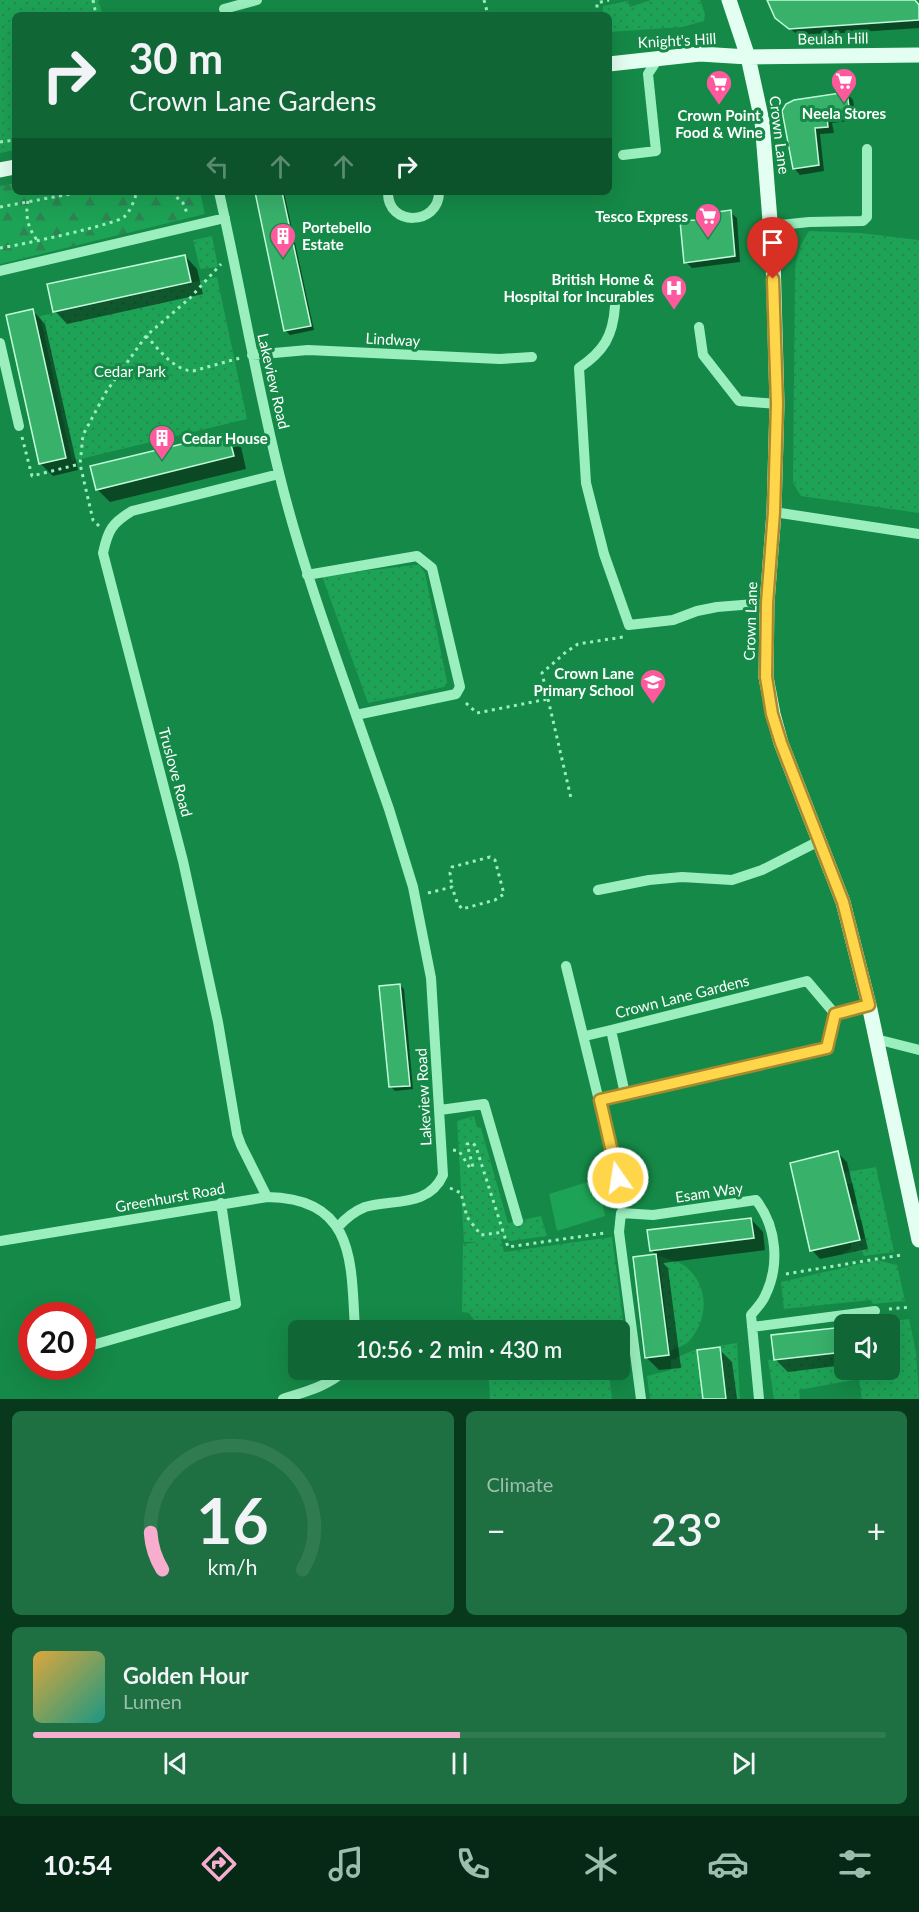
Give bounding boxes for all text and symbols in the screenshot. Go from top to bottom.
street label: Beulah Hill [797,28,869,48]
street label: Knight's Hill [637,29,717,51]
text: 30 m [129,33,223,83]
icon: right [30,36,108,114]
supermarket icon: Neela Stores [829,66,859,104]
supermarket icon: Crown Point Food & Wine [704,68,734,106]
text: Crown Lane Gardens [129,84,377,117]
street label: Crown Lane [766,95,794,175]
place label: Neela Stores [802,104,887,122]
place label: Crown Point Food & Wine [675,106,763,141]
icon: left [201,150,234,183]
icon: ahead [264,150,297,183]
icon: ahead [327,150,360,183]
icon: right [390,150,423,183]
supermarket icon: Tesco Express [693,201,723,239]
place label: Tesco Express [595,207,688,225]
pin [747,217,798,279]
place label: Portebello Estate [302,218,372,253]
building icon: Portebello Estate [268,221,298,259]
icon: arrive [756,226,789,259]
place label: British Home & Hospital for Incurables [503,270,654,305]
hospital icon: British Home & Hospital for Incurables [659,273,689,311]
street label: Lindway [365,329,421,349]
street label: Lakeview Road [254,331,294,431]
park label: Cedar Park [94,362,166,380]
building icon: Cedar House [147,423,177,461]
place label: Cedar House [182,429,268,447]
street label: Crown Lane [740,581,760,661]
place label: Crown Lane Primary School [534,664,634,699]
school or university icon: Crown Lane Primary School [638,667,668,705]
street label: Truslove Road [155,725,197,819]
street label: Crown Lane Gardens [613,971,751,1021]
street label: Lakeview Road [411,1048,435,1146]
position arrow [586,1146,650,1210]
street label: Greenhurst Road [114,1178,226,1216]
street label: Esam Way [674,1178,744,1206]
speed limit sign: 20 [18,1302,96,1380]
map controls [834,1314,900,1380]
button: sound [834,1314,900,1380]
text: 10:56 · 2 min · 430 m [356,1336,562,1363]
text: Climate [487,1472,553,1496]
text: 16 [197,1482,269,1557]
text: 23° [651,1502,722,1556]
text: − [487,1510,506,1550]
text: + [867,1510,886,1550]
text: km/h [208,1554,258,1580]
text: Golden Hour [123,1662,249,1689]
text: Lumen [123,1689,182,1713]
icon: previous [159,1747,192,1780]
icon: pause [443,1747,476,1780]
icon: next [727,1747,760,1780]
icon: directions [198,1843,240,1885]
icon: music [325,1843,367,1885]
icon: phone [452,1843,494,1885]
icon: climate [580,1843,622,1885]
icon: car [707,1843,749,1885]
icon: filters [834,1843,876,1885]
text: 10:54 [43,1848,112,1881]

